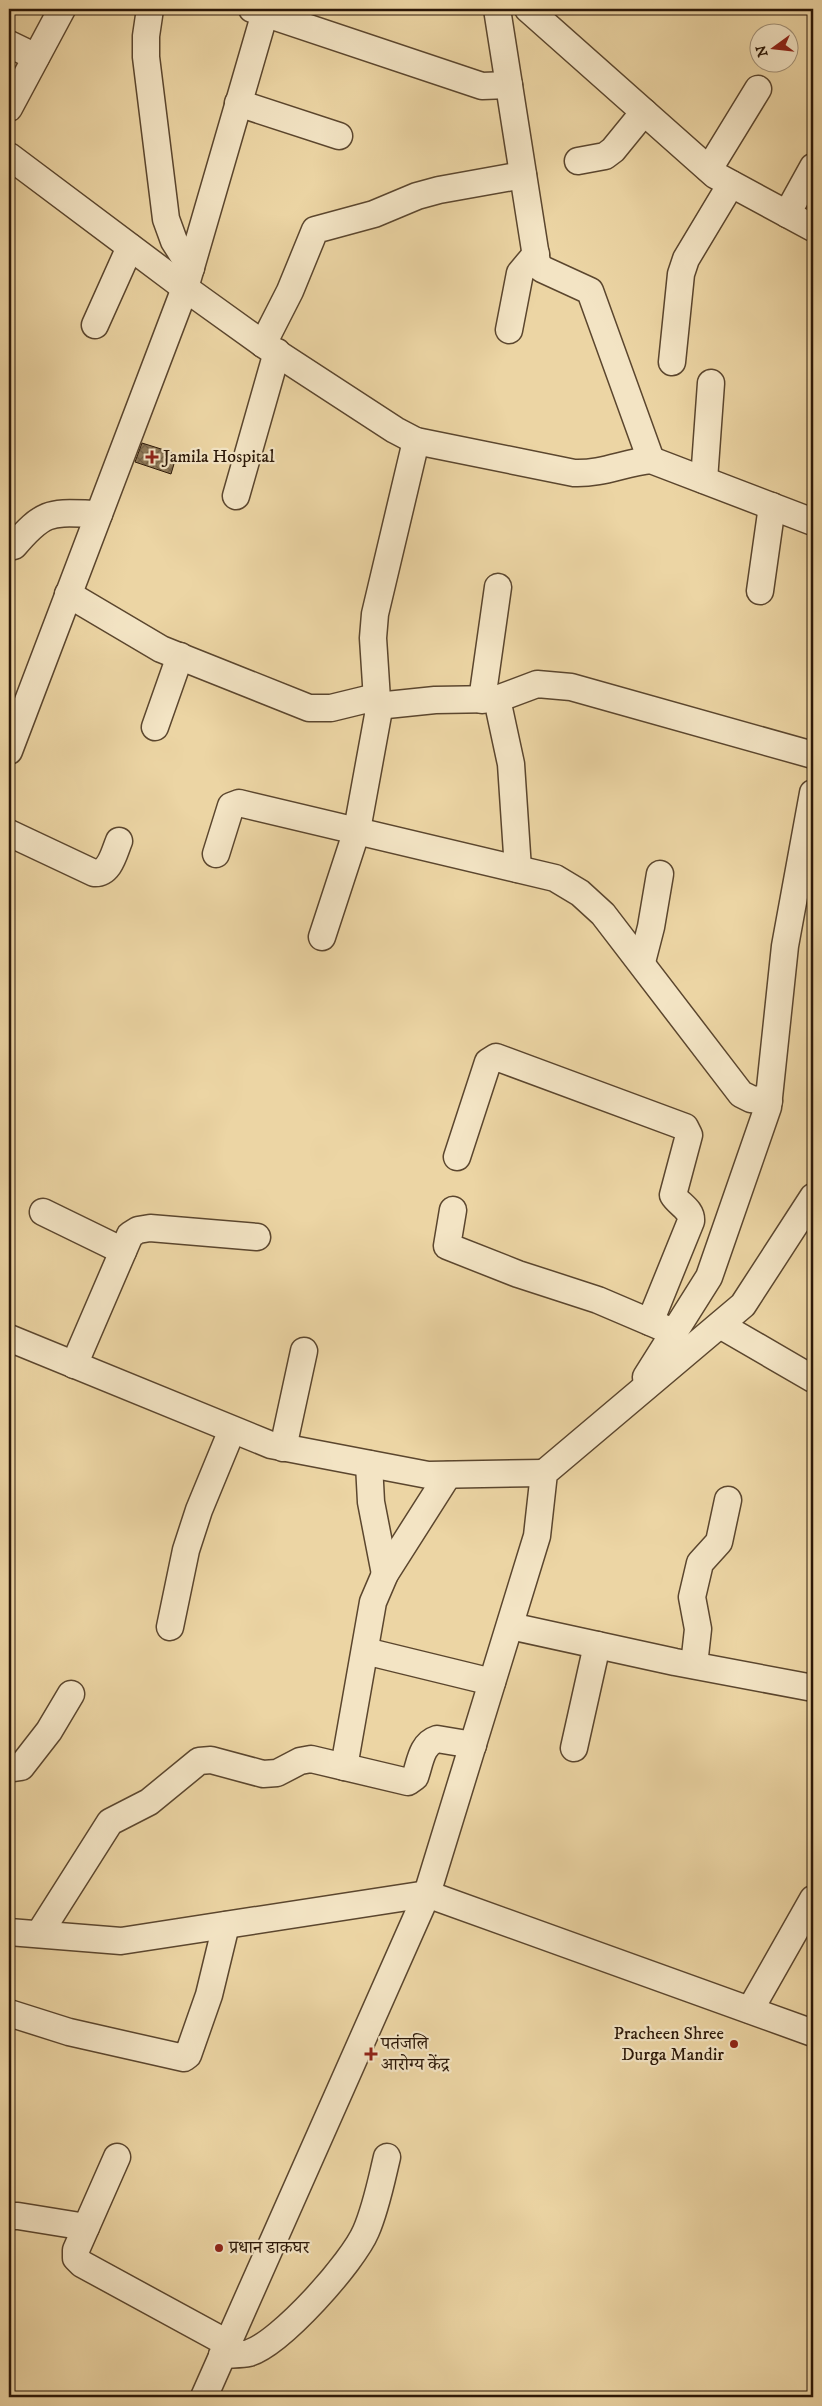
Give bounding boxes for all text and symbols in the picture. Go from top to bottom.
north arrow [750,22,800,72]
text: N [752,43,773,59]
place label: Jamila Hospital [161,446,275,468]
marker: Jamila Hospital [145,450,159,464]
place label: Pracheen Shree Durga Mandir [613,2023,724,2066]
place label: पतंजलि आरोग्य केंद्र [380,2033,451,2076]
marker: Pracheen Shree Durga Mandir [728,2038,740,2050]
marker: पतंजलि आरोग्य केंद्र [365,2048,377,2060]
place label: प्रधान डाकघर [228,2237,310,2259]
marker: प्रधान डाकघर [213,2242,225,2254]

